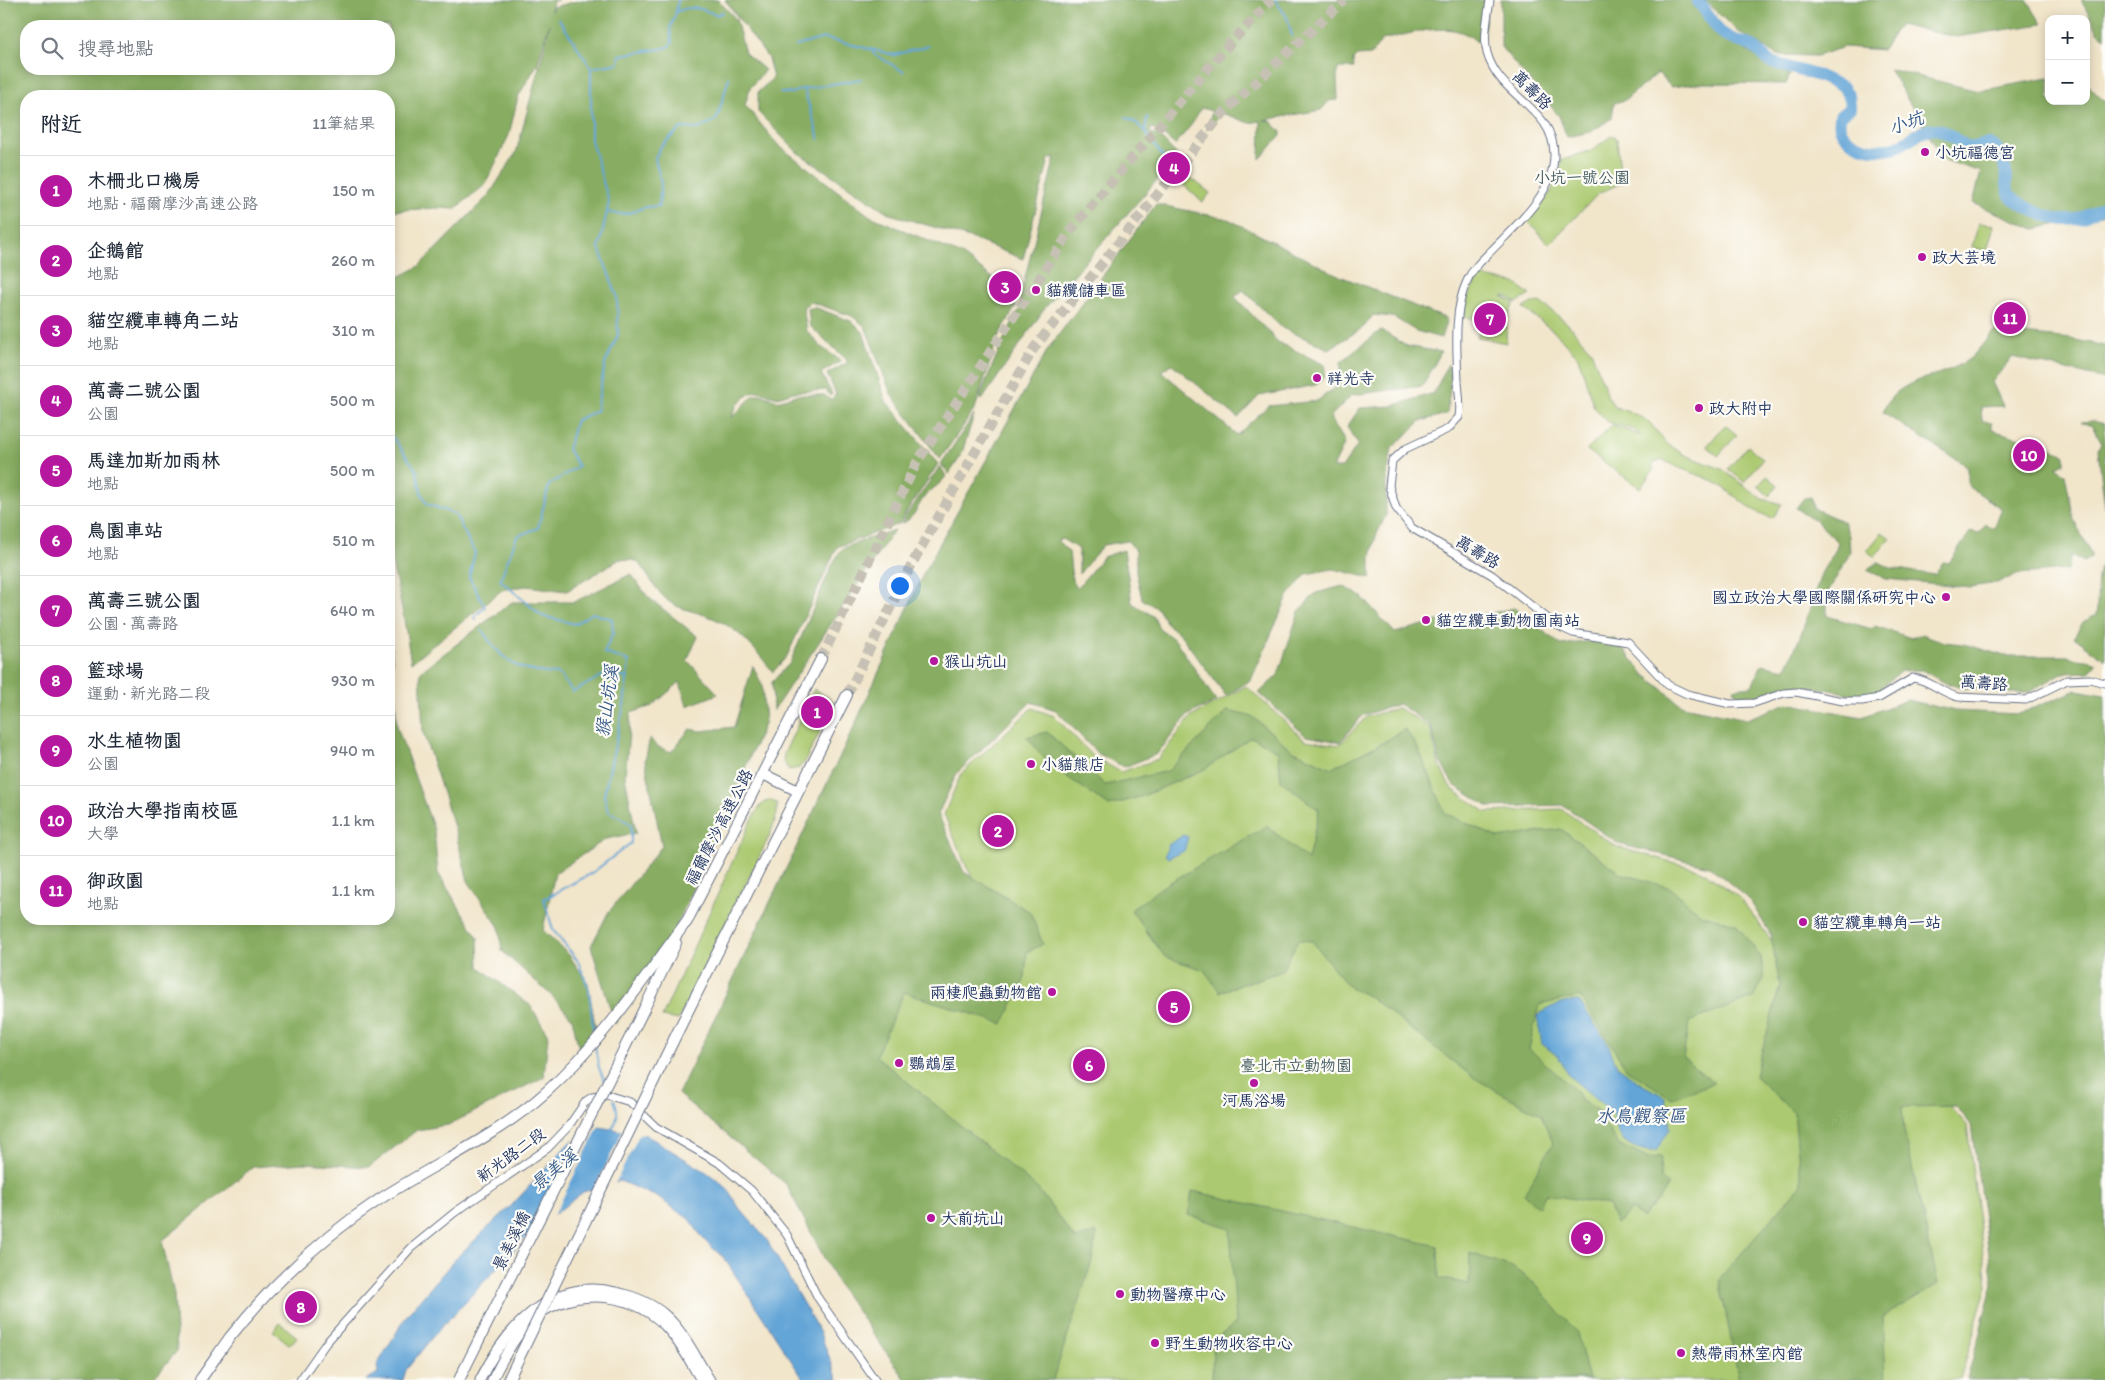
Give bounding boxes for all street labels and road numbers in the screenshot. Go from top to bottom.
street label: 萬壽路 [1508,66,1556,114]
street label: 萬壽路 [1453,531,1503,573]
street label: 萬壽路 [1959,672,2009,694]
street label: 福爾摩沙高速公路 [681,766,757,888]
street label: 新光路二段 [473,1124,549,1186]
street label: 景美溪橋 [488,1208,534,1274]

